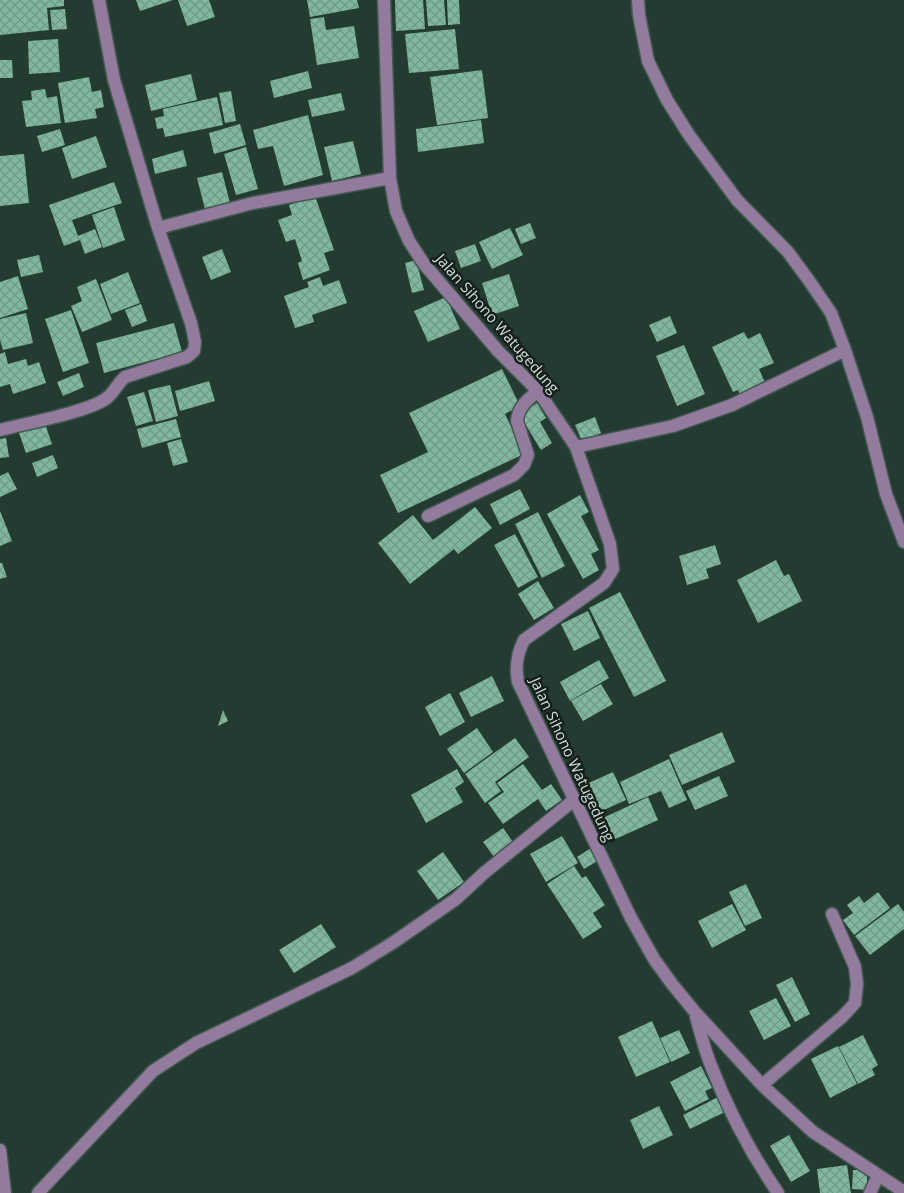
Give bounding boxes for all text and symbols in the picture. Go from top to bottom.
street label: Jalan Sihono Watugedung [430,247,564,397]
street label: Jalan Sihono Watugedung [525,672,620,844]

